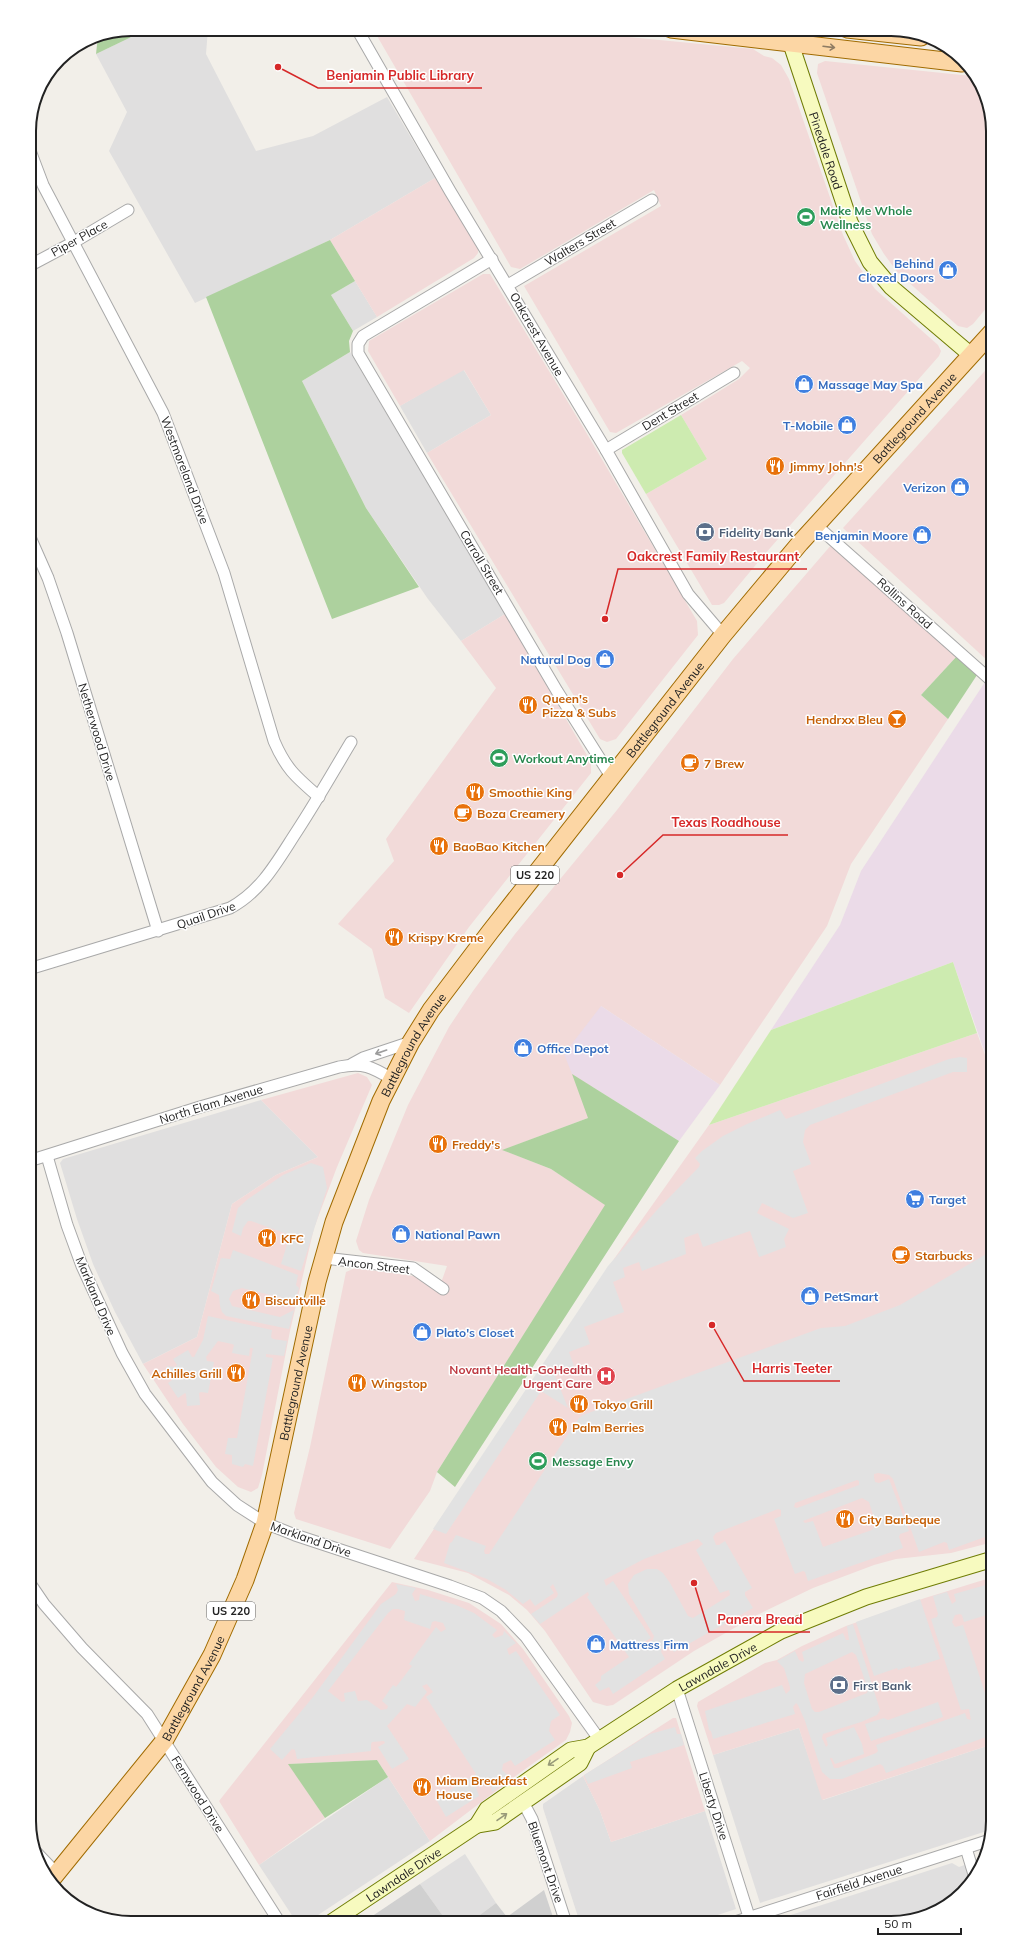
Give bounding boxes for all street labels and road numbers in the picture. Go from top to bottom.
street label: Pinedale Road [806,110,846,191]
street label: Walters Street [542,215,618,269]
street label: Piper Place [48,216,110,260]
street label: Oakcrest Avenue [507,289,567,379]
street label: Battleground Avenue [869,369,959,466]
street label: Dent Street [639,388,701,434]
street label: Westmoreland Drive [158,414,212,526]
street label: Carroll Street [457,527,507,597]
street label: Rollins Road [874,574,936,632]
street label: Battleground Avenue [622,658,707,760]
street label: Netherwood Drive [75,681,119,783]
road number: US 220 [511,866,559,884]
street label: Quail Drive [175,898,237,932]
street label: Battleground Avenue [377,990,449,1099]
street label: North Elam Avenue [157,1081,265,1127]
street label: Ancon Street [337,1253,411,1277]
street label: Markland Drive [73,1254,119,1338]
street label: Battleground Avenue [276,1324,315,1442]
street label: Markland Drive [269,1518,353,1560]
road number: US 220 [207,1602,255,1620]
street label: Battleground Avenue [158,1633,227,1743]
street label: Lawndale Drive [676,1639,759,1694]
street label: Fernwood Drive [168,1753,228,1835]
street label: Liberty Drive [696,1770,732,1842]
street label: Bluemont Drive [525,1819,567,1905]
street label: Lawndale Drive [363,1844,444,1905]
street label: Fairfield Avenue [814,1861,904,1903]

